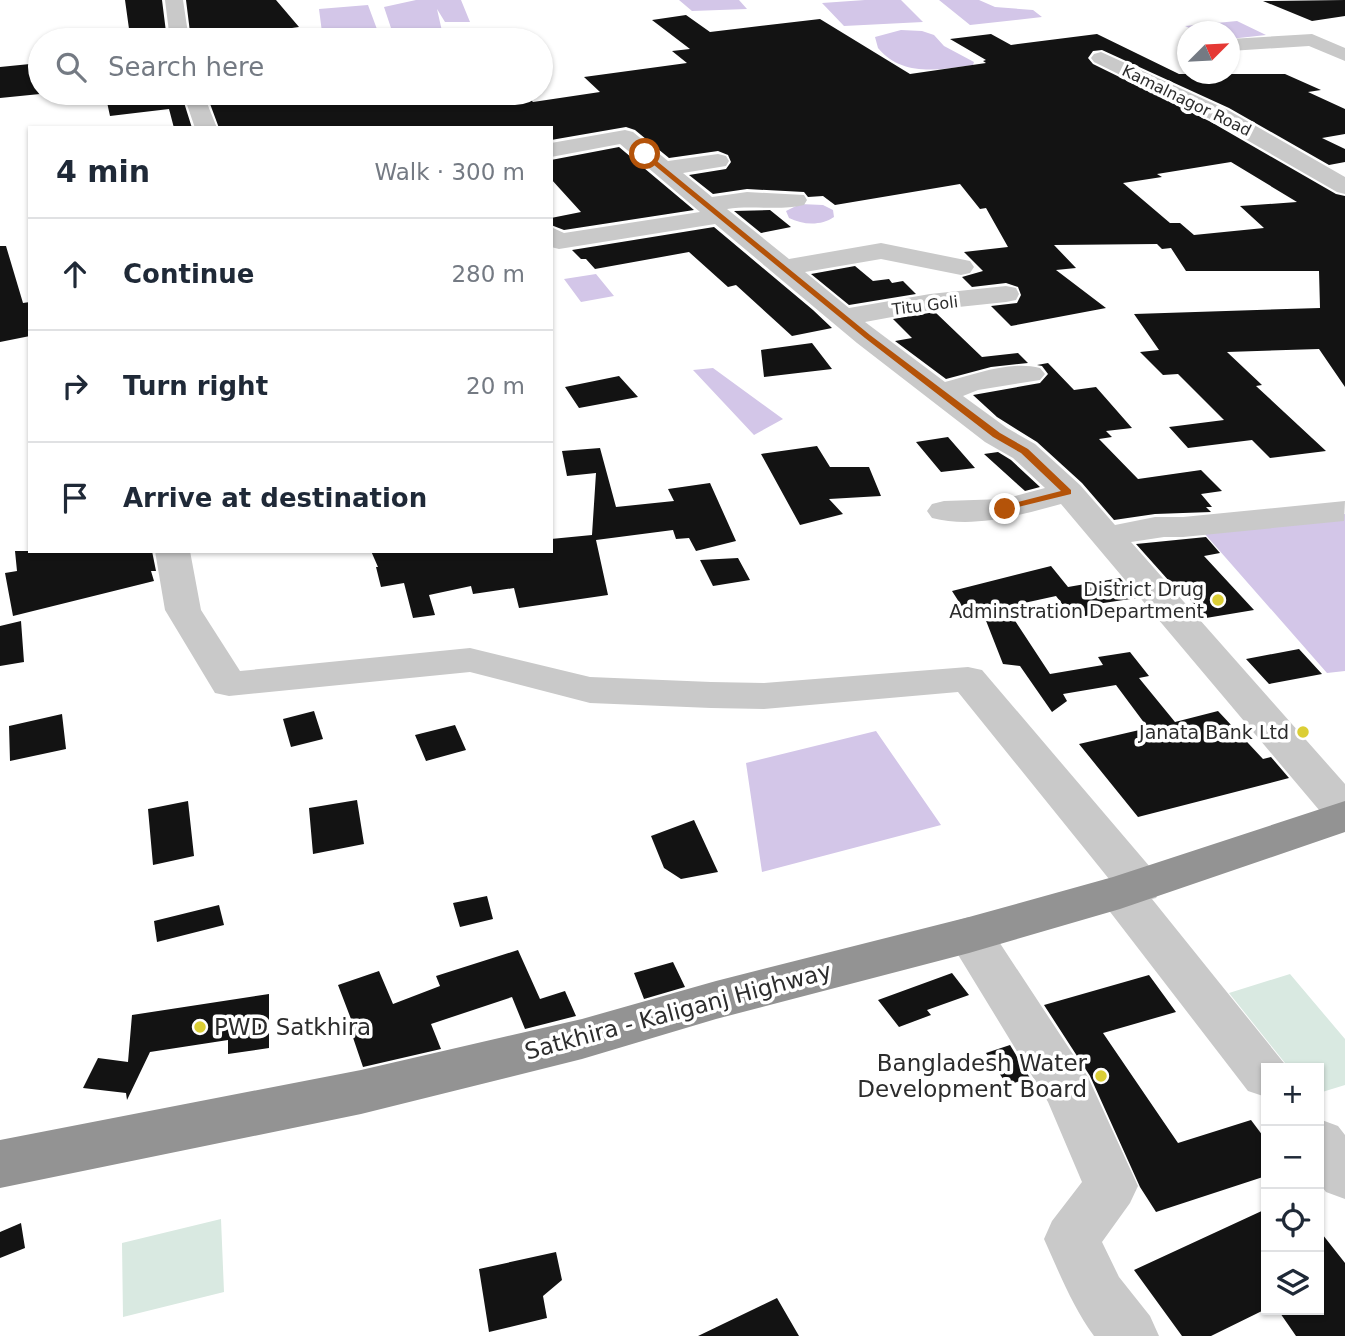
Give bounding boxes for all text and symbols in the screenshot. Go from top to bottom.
north arrow [1177,21,1240,84]
search box [28,28,553,105]
icon: search [52,48,90,86]
text: Search here [108,52,264,82]
street label: Kamalnagor Road [1119,61,1255,140]
route start [629,138,660,169]
text: 4 min [56,154,150,189]
text: Walk · 300 m [374,159,525,185]
icon: ahead [56,255,94,293]
text: Continue [123,259,254,289]
text: 280 m [451,261,525,287]
street label: Titu Goli [890,292,959,319]
icon: right [56,367,94,405]
text: Turn right [123,371,268,401]
text: 20 m [466,373,525,399]
icon: arrive [56,479,94,517]
text: Arrive at destination [123,483,427,513]
route end [989,493,1020,524]
place label: District Drug Adminstration Department [949,578,1204,622]
marker: District Drug Adminstration Department [1210,592,1226,608]
place label: Janata Bank Ltd [1138,721,1289,743]
marker: Janata Bank Ltd [1295,724,1311,740]
street label: Satkhira - Kaliganj Highway [522,958,834,1064]
place label: PWD Satkhira [214,1014,371,1040]
marker: PWD Satkhira [192,1019,208,1035]
place label: Bangladesh Water Development Board [857,1050,1088,1102]
map controls [1261,1063,1324,1315]
button: + [1261,1063,1324,1126]
marker: Bangladesh Water Development Board [1093,1068,1109,1084]
button: − [1261,1126,1324,1189]
button: locate [1261,1189,1324,1252]
button: layers [1261,1252,1324,1315]

